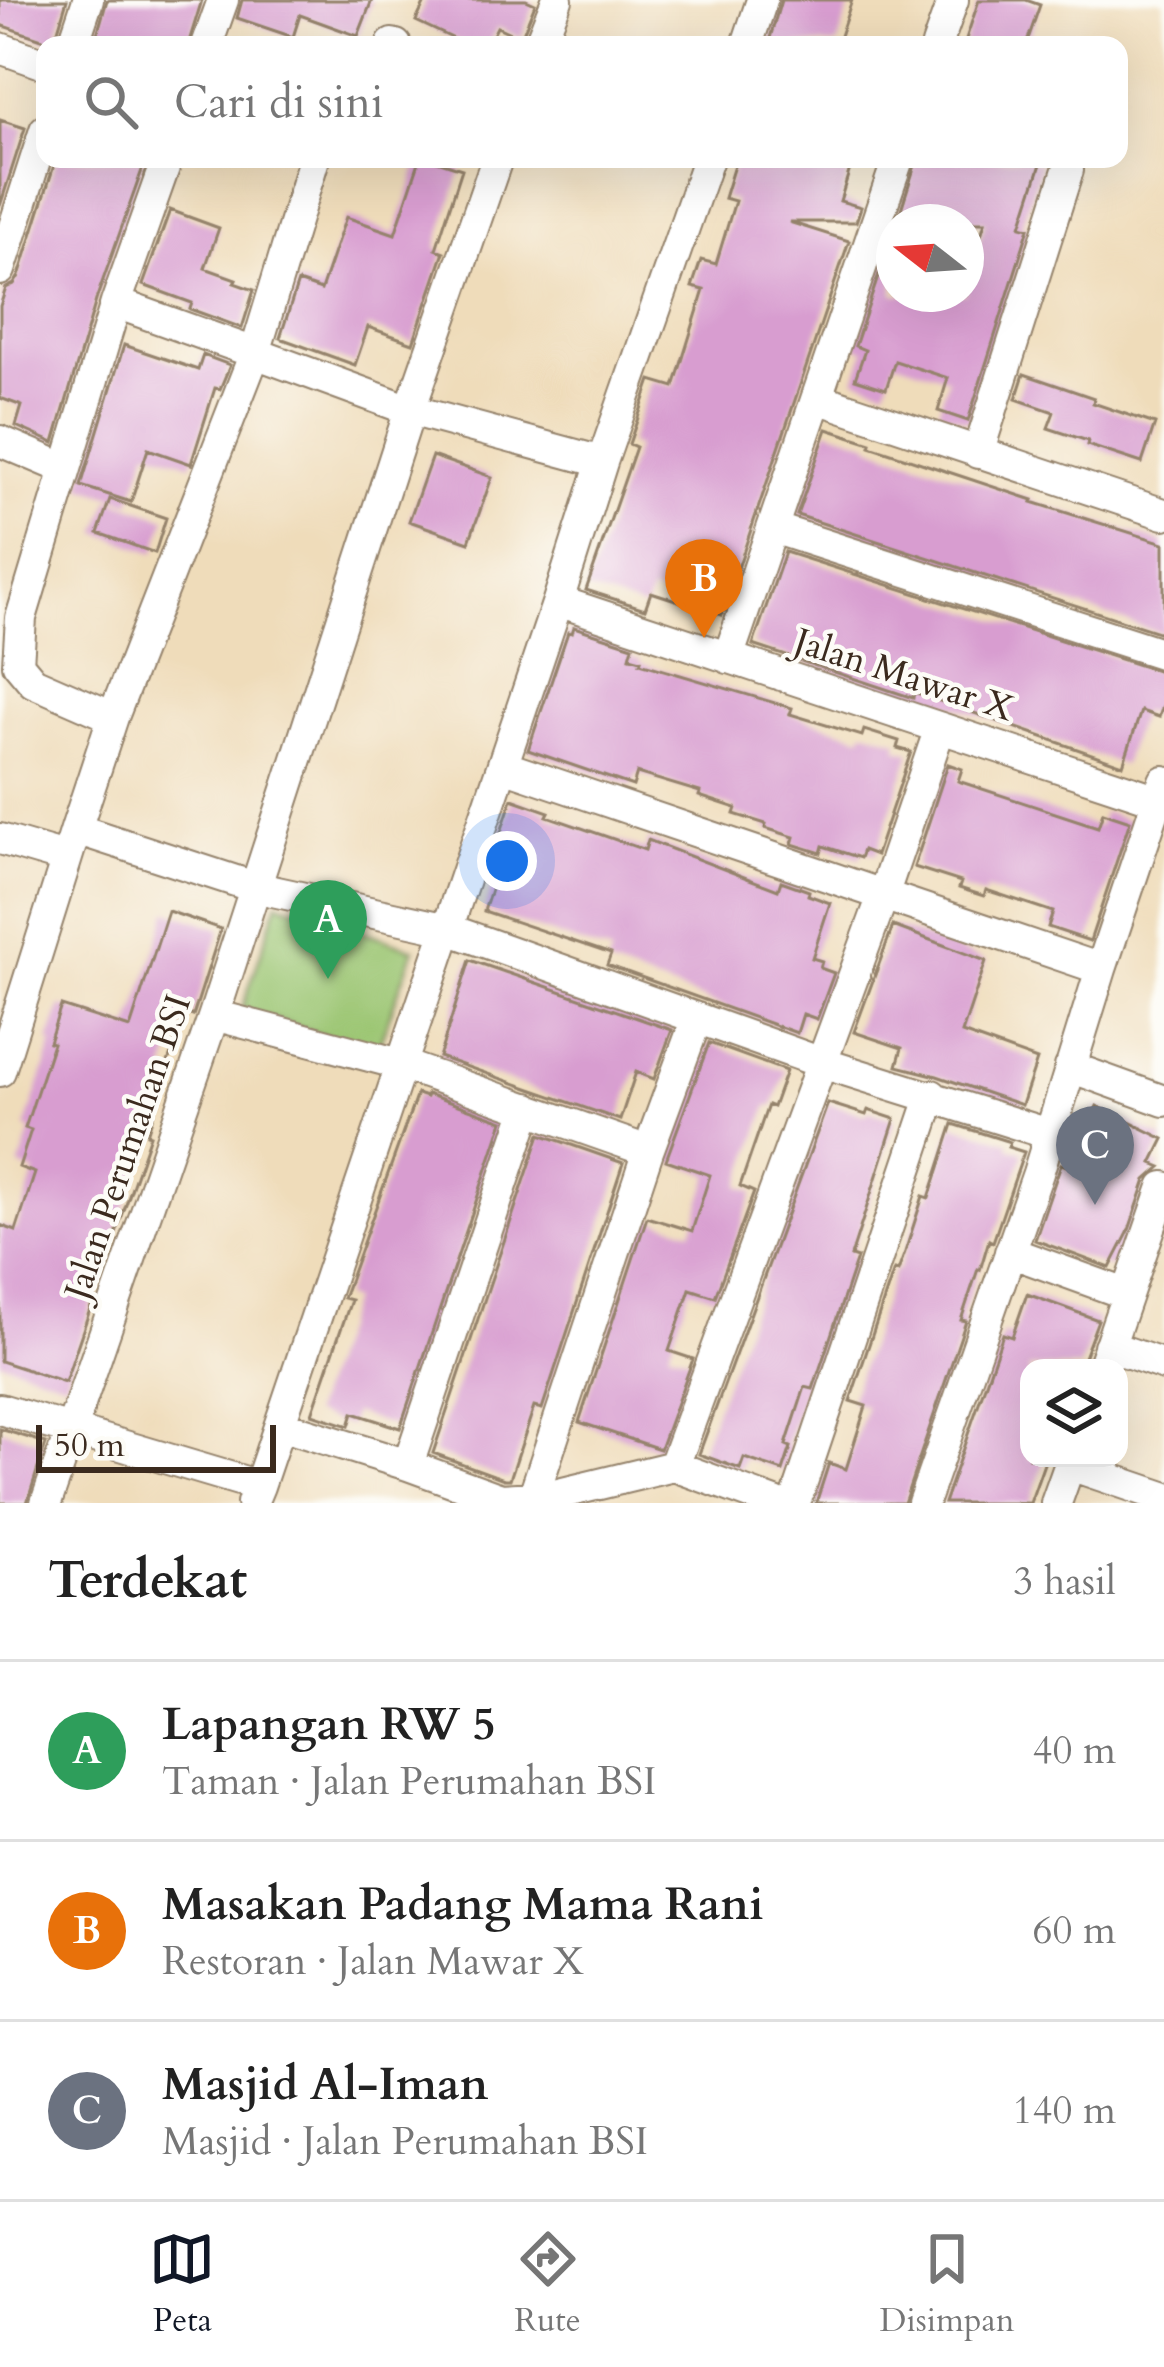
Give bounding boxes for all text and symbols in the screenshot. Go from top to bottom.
search box [36,36,1128,168]
icon: search [78,69,144,135]
text: Cari di sini [174,72,384,133]
north arrow [876,204,984,312]
pin: B [665,539,743,638]
street label: Jalan Mawar X [783,615,1020,734]
your location [477,831,537,891]
pin: A [289,880,367,979]
street label: Jalan Perumahan BSI [51,988,203,1311]
pin: C [1056,1106,1134,1205]
map controls [1020,1359,1128,1467]
button: layers [1020,1359,1128,1467]
scale bar [36,1419,276,1472]
text: 50 m [54,1423,125,1468]
text: Terdekat [48,1546,247,1616]
text: 3 hasil [1013,1555,1116,1608]
text: Lapangan RW 5 [162,1694,495,1755]
text: A [72,1724,102,1777]
text: 40 m [1033,1724,1116,1777]
text: Taman · Jalan Perumahan BSI [162,1755,656,1808]
text: Masakan Padang Mama Rani [162,1874,764,1935]
text: B [73,1904,101,1957]
text: 60 m [1033,1904,1116,1957]
text: Restoran · Jalan Mawar X [162,1935,584,1988]
text: Masjid Al-Iman [162,2054,488,2115]
text: C [72,2084,102,2137]
text: 140 m [1013,2084,1116,2137]
text: Masjid · Jalan Perumahan BSI [162,2115,648,2168]
tab: Peta [149,2226,215,2343]
tab: Rute [514,2226,581,2343]
tab: Disimpan [880,2226,1015,2343]

